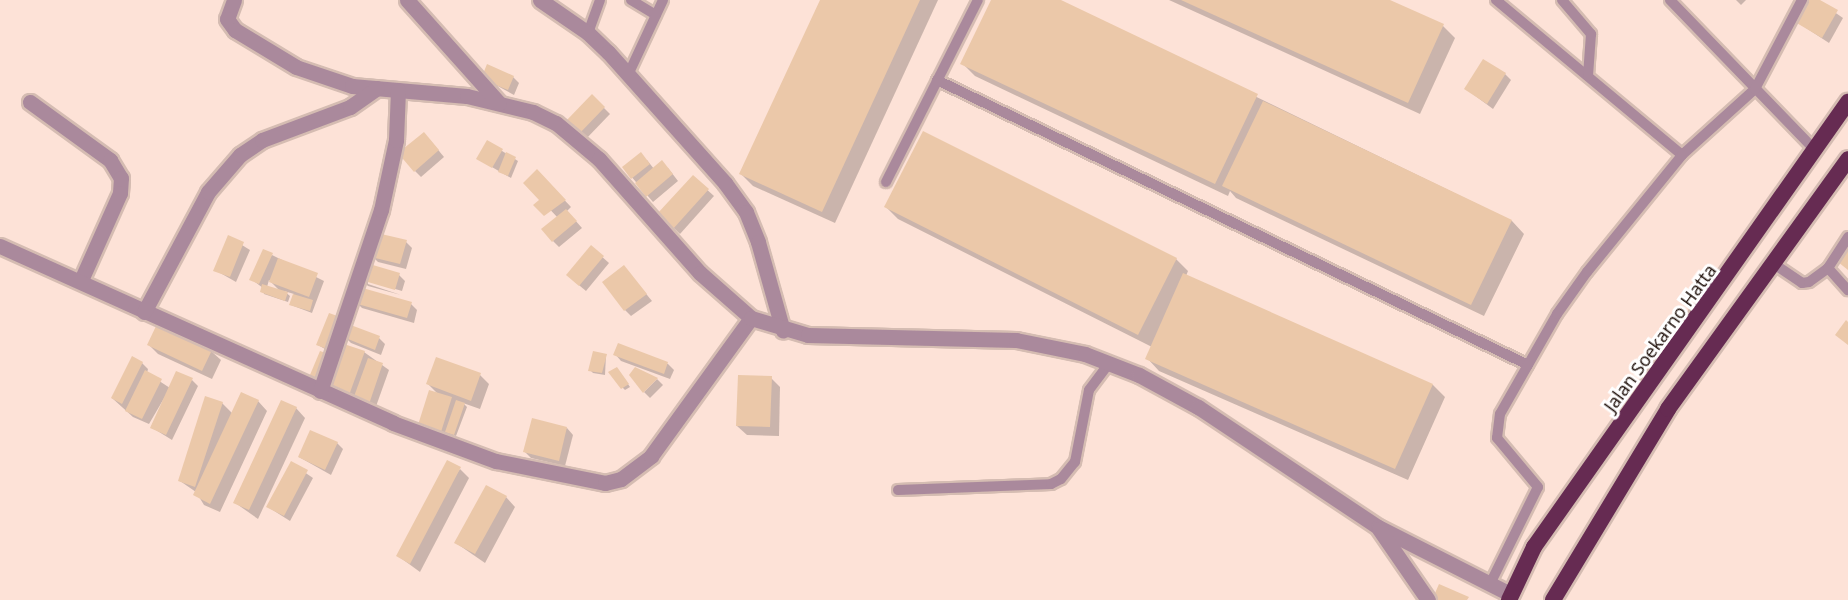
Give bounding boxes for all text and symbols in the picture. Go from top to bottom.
street label: Jalan Soekarno Hatta [1599,260,1721,416]

